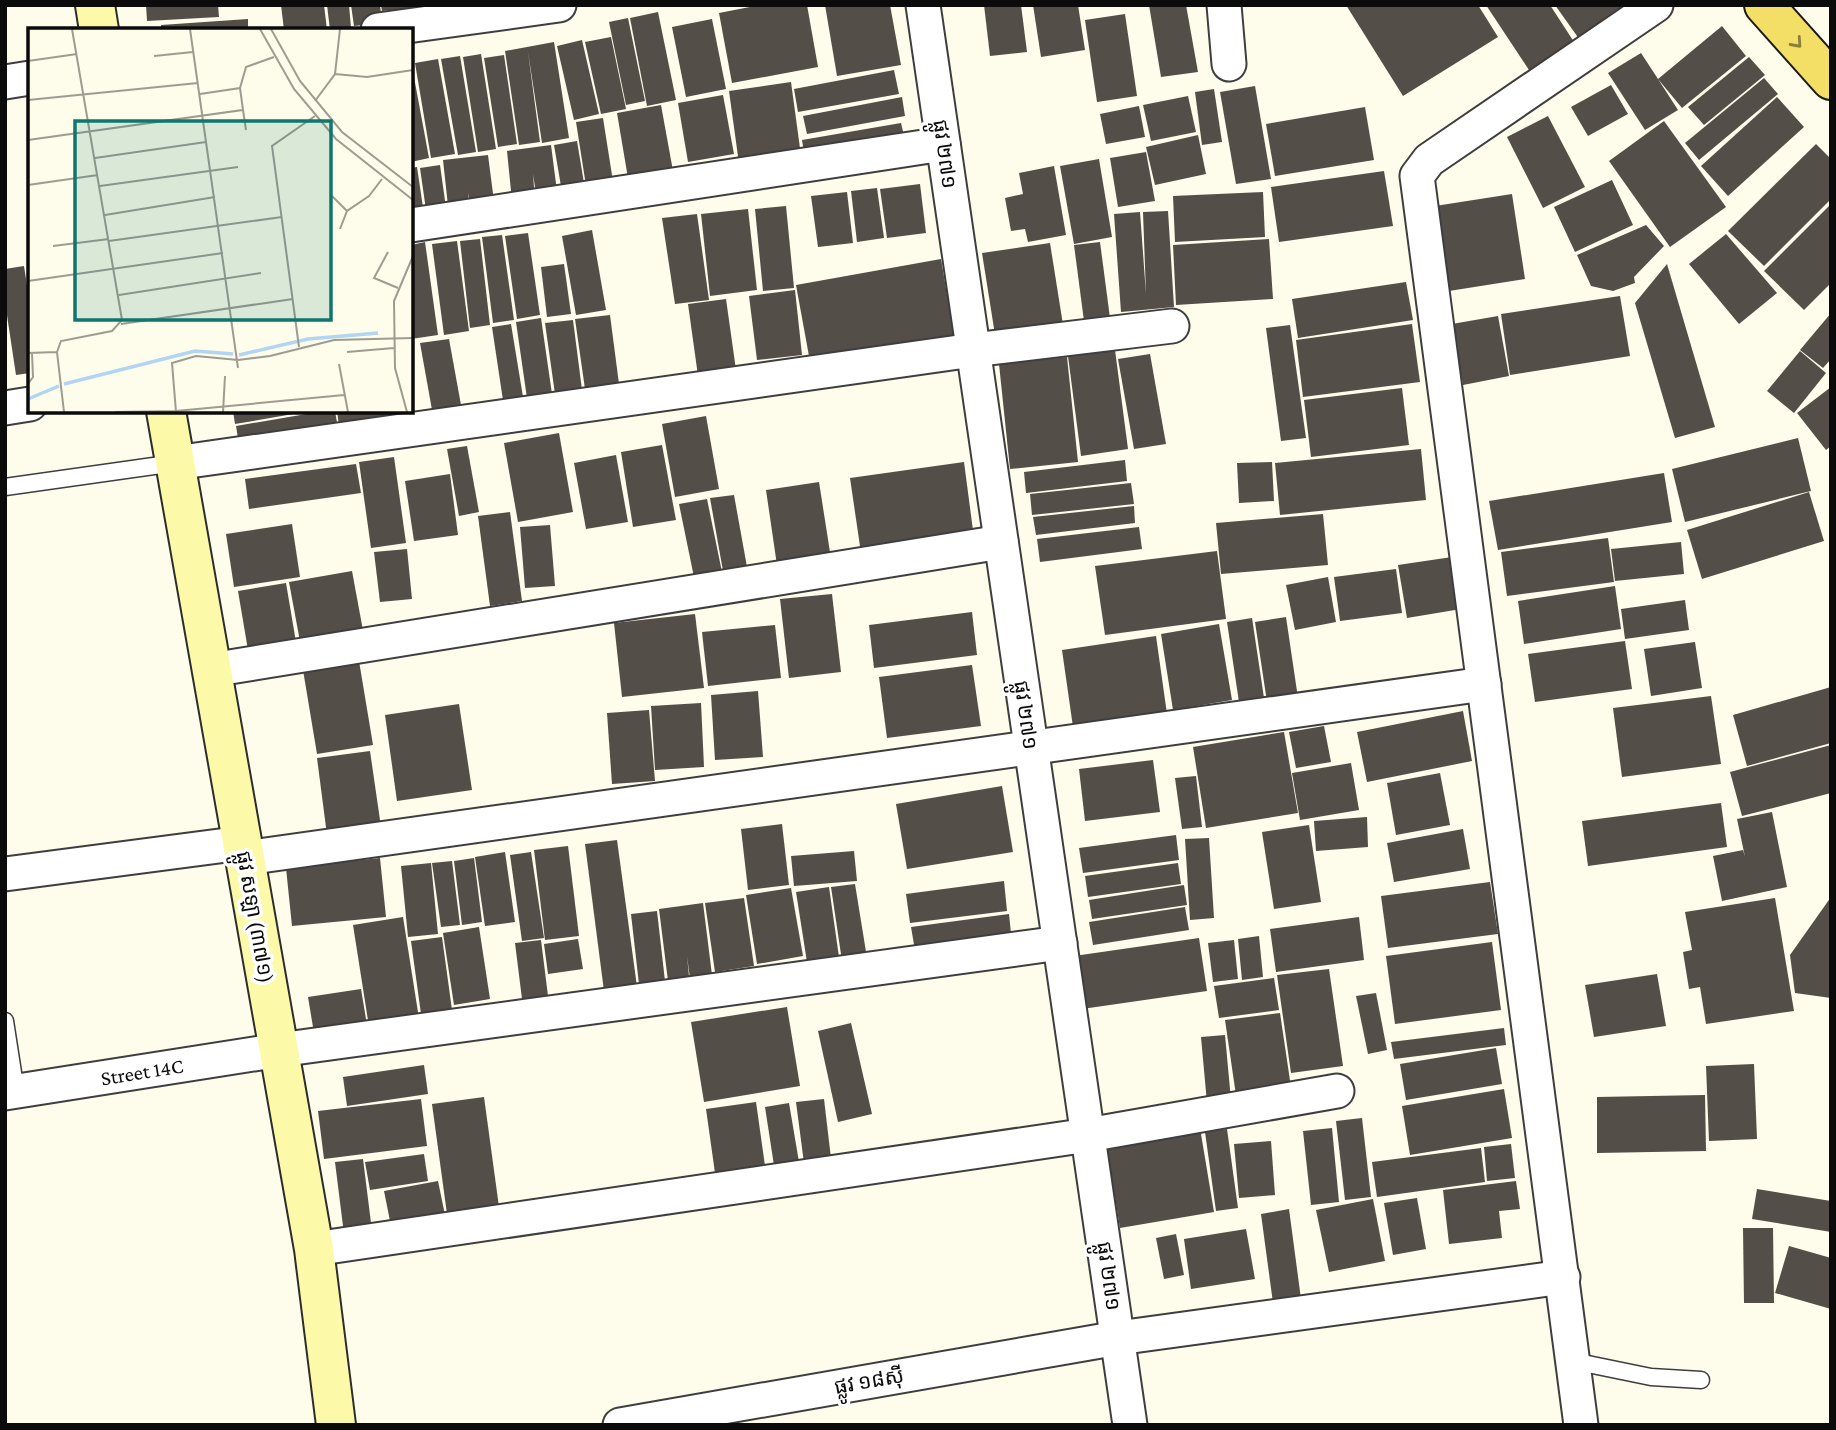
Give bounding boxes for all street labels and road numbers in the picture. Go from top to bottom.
street label: ផ្លូវ ២៧១ [921,118,962,191]
street label: ផ្លូវ ២៧១ [1002,679,1043,752]
street label: ផ្លូវ សឡា (៣៧១) [224,849,278,986]
street label: Street 14C [99,1054,185,1090]
street label: ផ្លូវ ២៧១ [1085,1240,1126,1313]
street label: ផ្លូវ ១៨ស៊ី [832,1363,907,1406]

